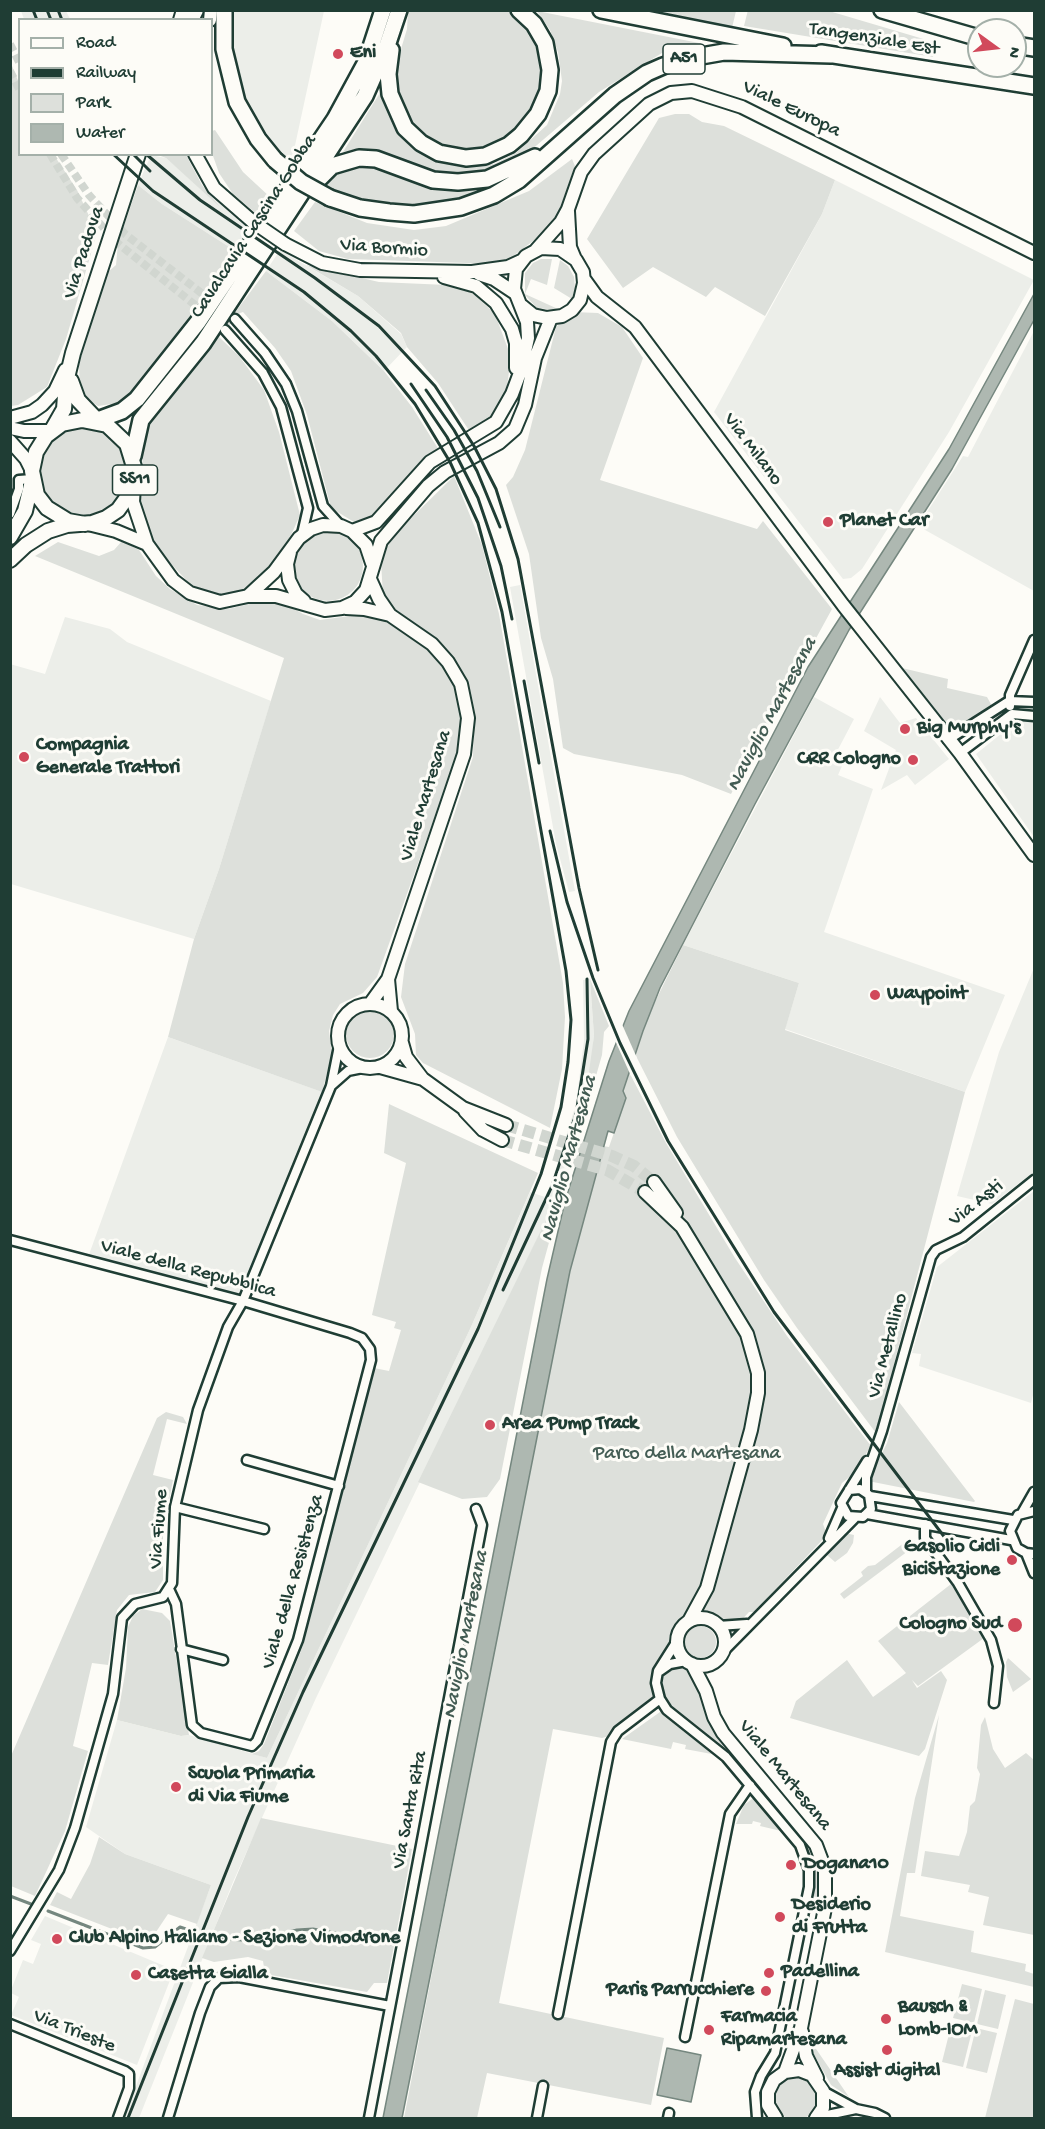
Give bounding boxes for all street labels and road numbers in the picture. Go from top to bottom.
street label: Tangenziale Est [807,18,941,62]
road number: A51 [663,44,705,74]
street label: Viale Europa [738,76,844,144]
street label: Cavalcavia Cascina Gobba [187,131,323,323]
street label: Via Padova [59,204,111,302]
street label: Via Bormio [339,234,429,264]
street label: Via Milano [717,409,787,491]
road number: SS11 [112,465,158,495]
street label: Viale Martesana [396,728,458,864]
street label: Via Asti [945,1175,1009,1233]
street label: Viale della Repubblica [98,1235,278,1305]
street label: Via Metallino [863,1291,915,1401]
street label: Via Fiume [145,1488,175,1570]
street label: Viale della Resistenza [258,1492,330,1672]
street label: Viale Martesana [732,1716,836,1836]
street label: Via Santa Rita [388,1749,434,1871]
street label: Via Trieste [29,2005,119,2059]

